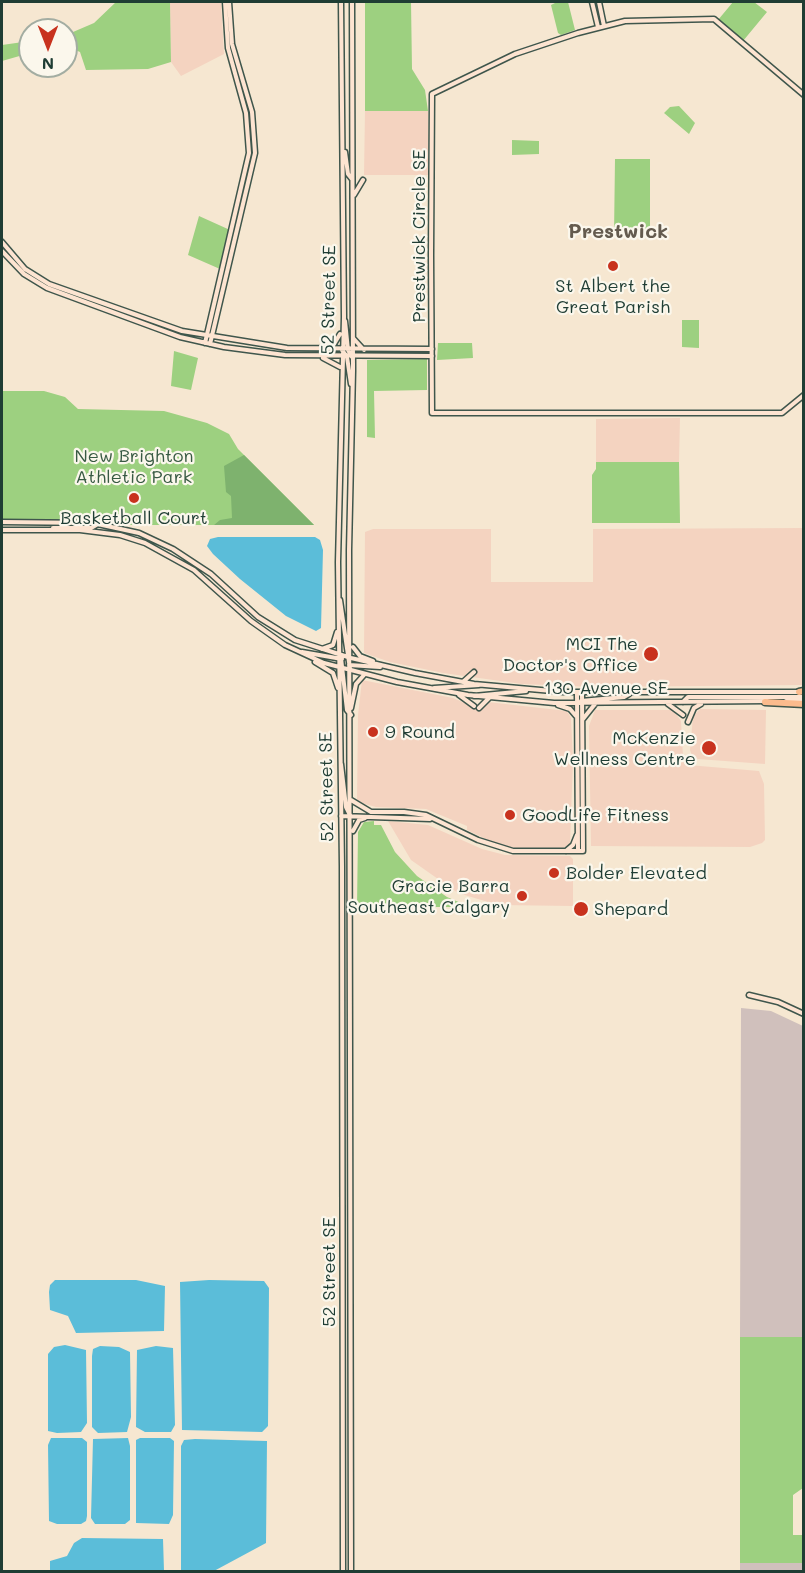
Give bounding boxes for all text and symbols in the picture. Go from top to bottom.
north arrow [18,18,78,78]
text: N [42,54,54,75]
street label: Prestwick Circle SE [408,149,430,323]
district label: Prestwick [568,220,668,244]
street label: 52 Street SE [317,245,341,355]
marker: St Albert the Great Parish [606,259,620,273]
place label: St Albert the Great Parish [555,275,671,318]
park label: New Brighton Athletic Park [74,445,194,488]
marker: Basketball Court [127,491,141,505]
place label: Basketball Court [60,507,208,529]
place label: MCI The Doctor's Office [503,633,638,676]
marker: MCI The Doctor's Office [642,645,660,663]
street label: 130 Avenue SE [544,677,668,699]
place label: 9 Round [385,721,455,743]
marker: 9 Round [366,725,380,739]
place label: McKenzie Wellness Centre [554,727,696,770]
street label: 52 Street SE [315,732,339,842]
marker: McKenzie Wellness Centre [700,739,718,757]
place label: GoodLife Fitness [522,804,669,826]
marker: GoodLife Fitness [503,808,517,822]
place label: Bolder Elevated [566,862,707,884]
marker: Bolder Elevated [547,866,561,880]
place label: Gracie Barra Southeast Calgary [348,875,510,918]
marker: Gracie Barra Southeast Calgary [515,889,529,903]
place label: Shepard [594,898,668,920]
marker: Shepard [572,900,590,918]
street label: 52 Street SE [318,1217,340,1327]

